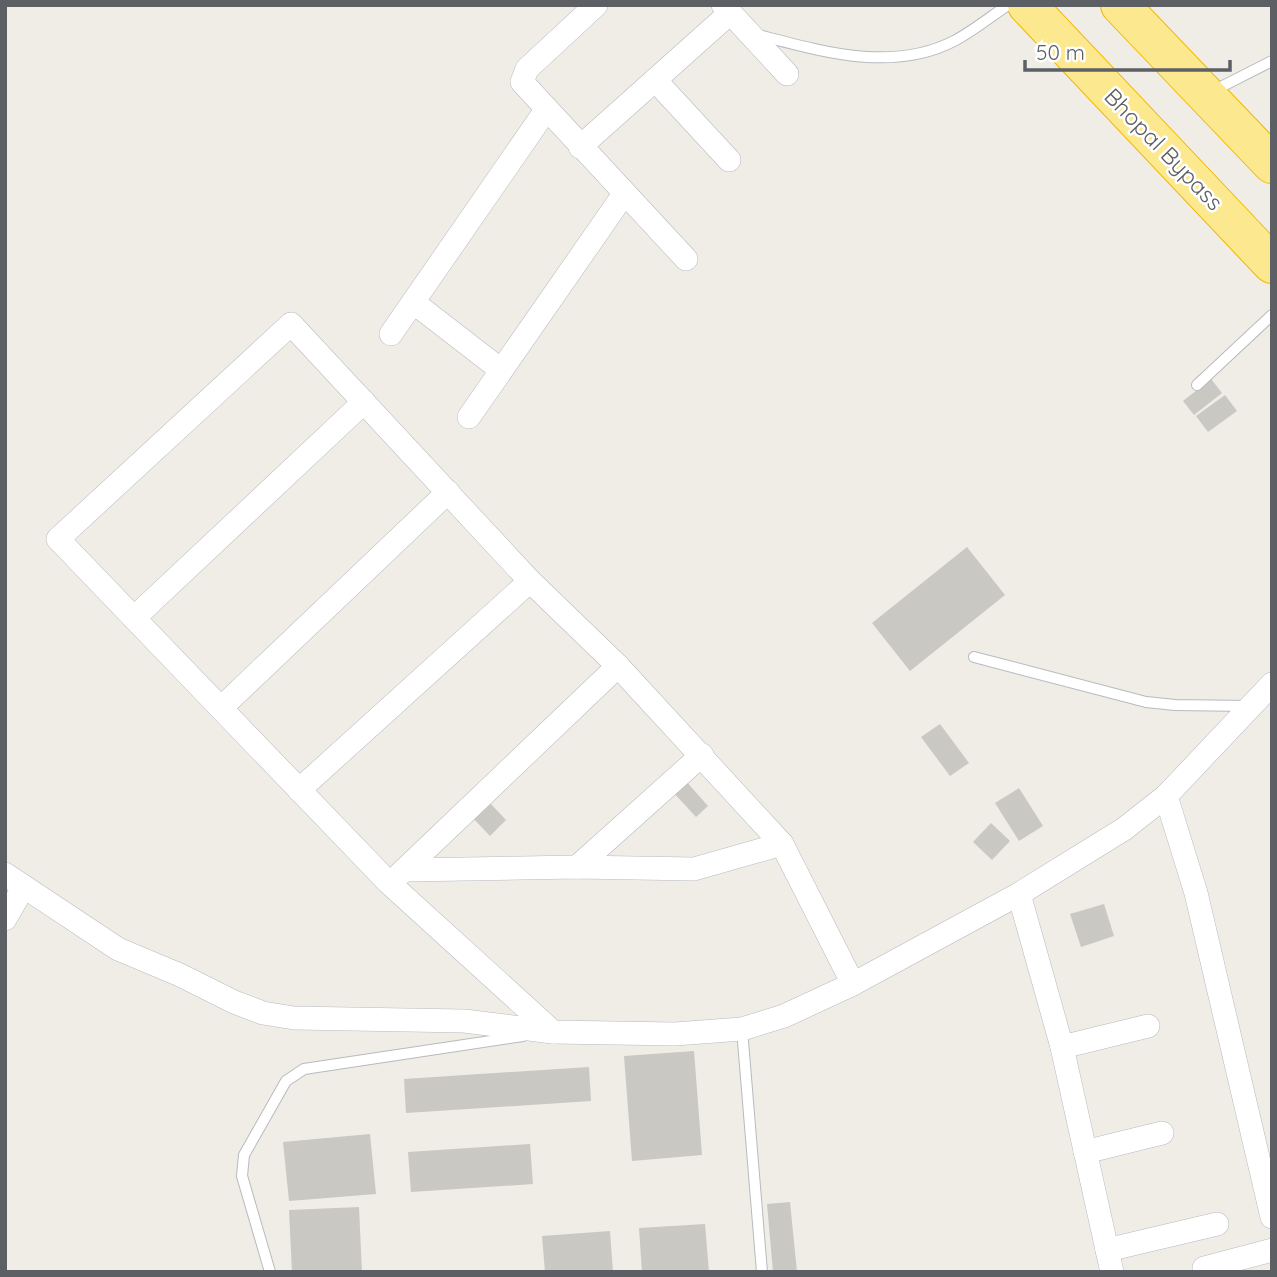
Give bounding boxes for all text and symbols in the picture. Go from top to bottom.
scale bar [1025,28,1230,72]
text: 50 m [1036,39,1085,65]
street label: Bhopal Bypass [1098,82,1230,216]

